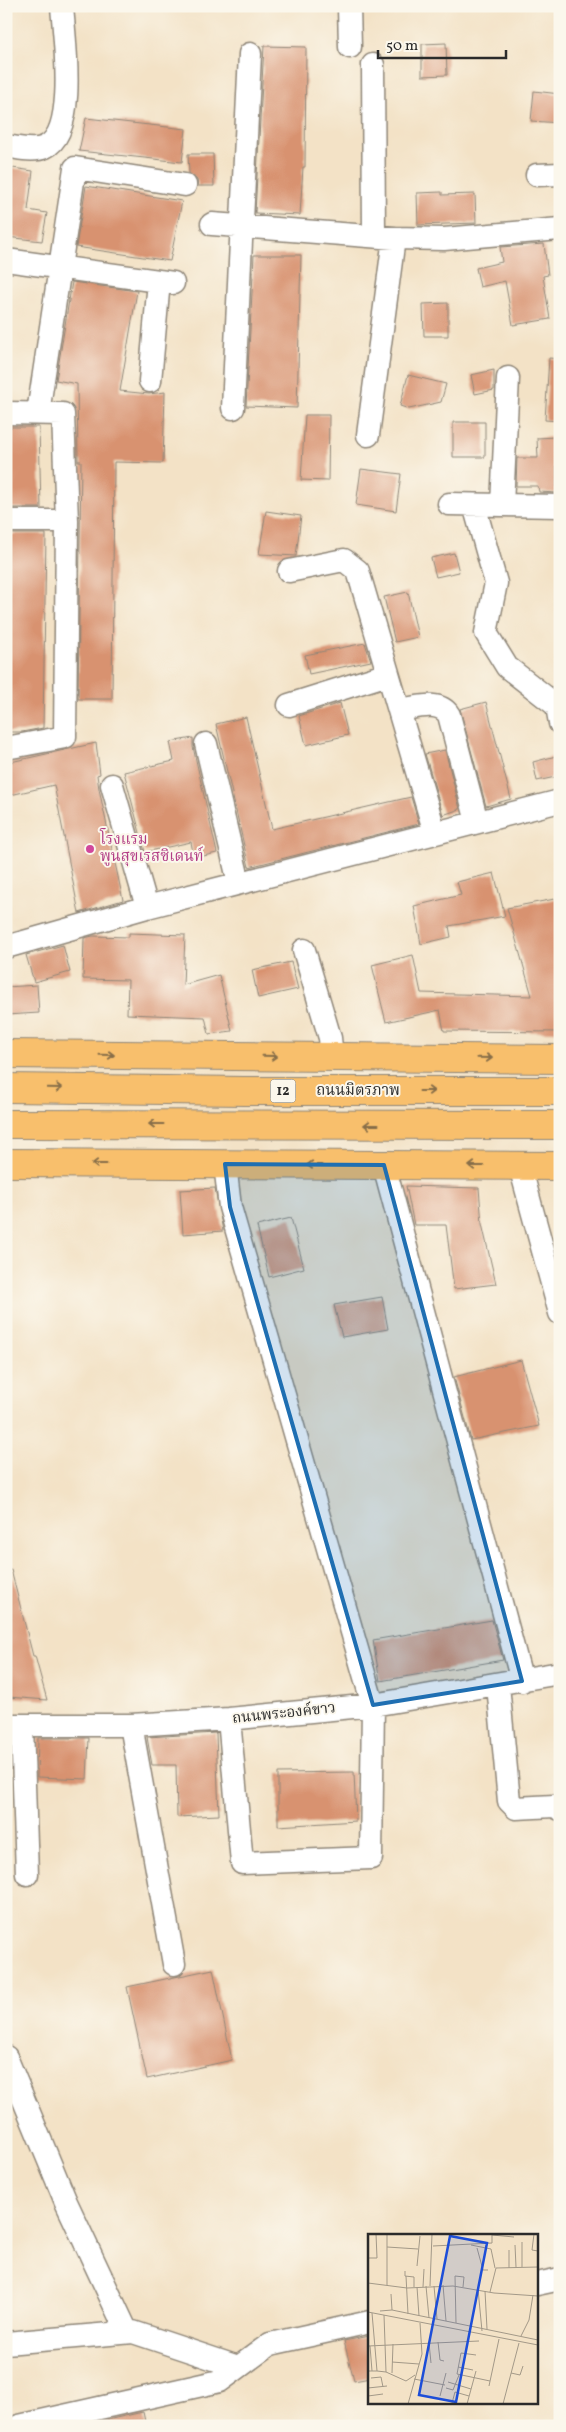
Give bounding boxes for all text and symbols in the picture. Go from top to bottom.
scale bar [378,28,506,60]
text: 50 m [386,36,418,57]
place label: โรงแรม พูนสุขเรสซิเดนท์ [99,828,204,868]
marker: โรงแรม พูนสุขเรสซิเดนท์ [84,843,96,855]
one-way arrow [99,1050,115,1060]
one-way arrow [262,1051,278,1061]
one-way arrow [476,1053,493,1063]
road number: 12 [270,1080,296,1102]
street label: ถนนมิตรภาพ [316,1081,400,1102]
one-way arrow [47,1084,63,1093]
one-way arrow [419,1086,435,1096]
one-way arrow [148,1119,164,1129]
one-way arrow [363,1120,380,1130]
one-way arrow [91,1159,107,1169]
one-way arrow [306,1160,322,1170]
one-way arrow [468,1161,484,1171]
street label: ถนนพระองค์ขาว [231,1697,337,1730]
inset map [368,2234,538,2404]

